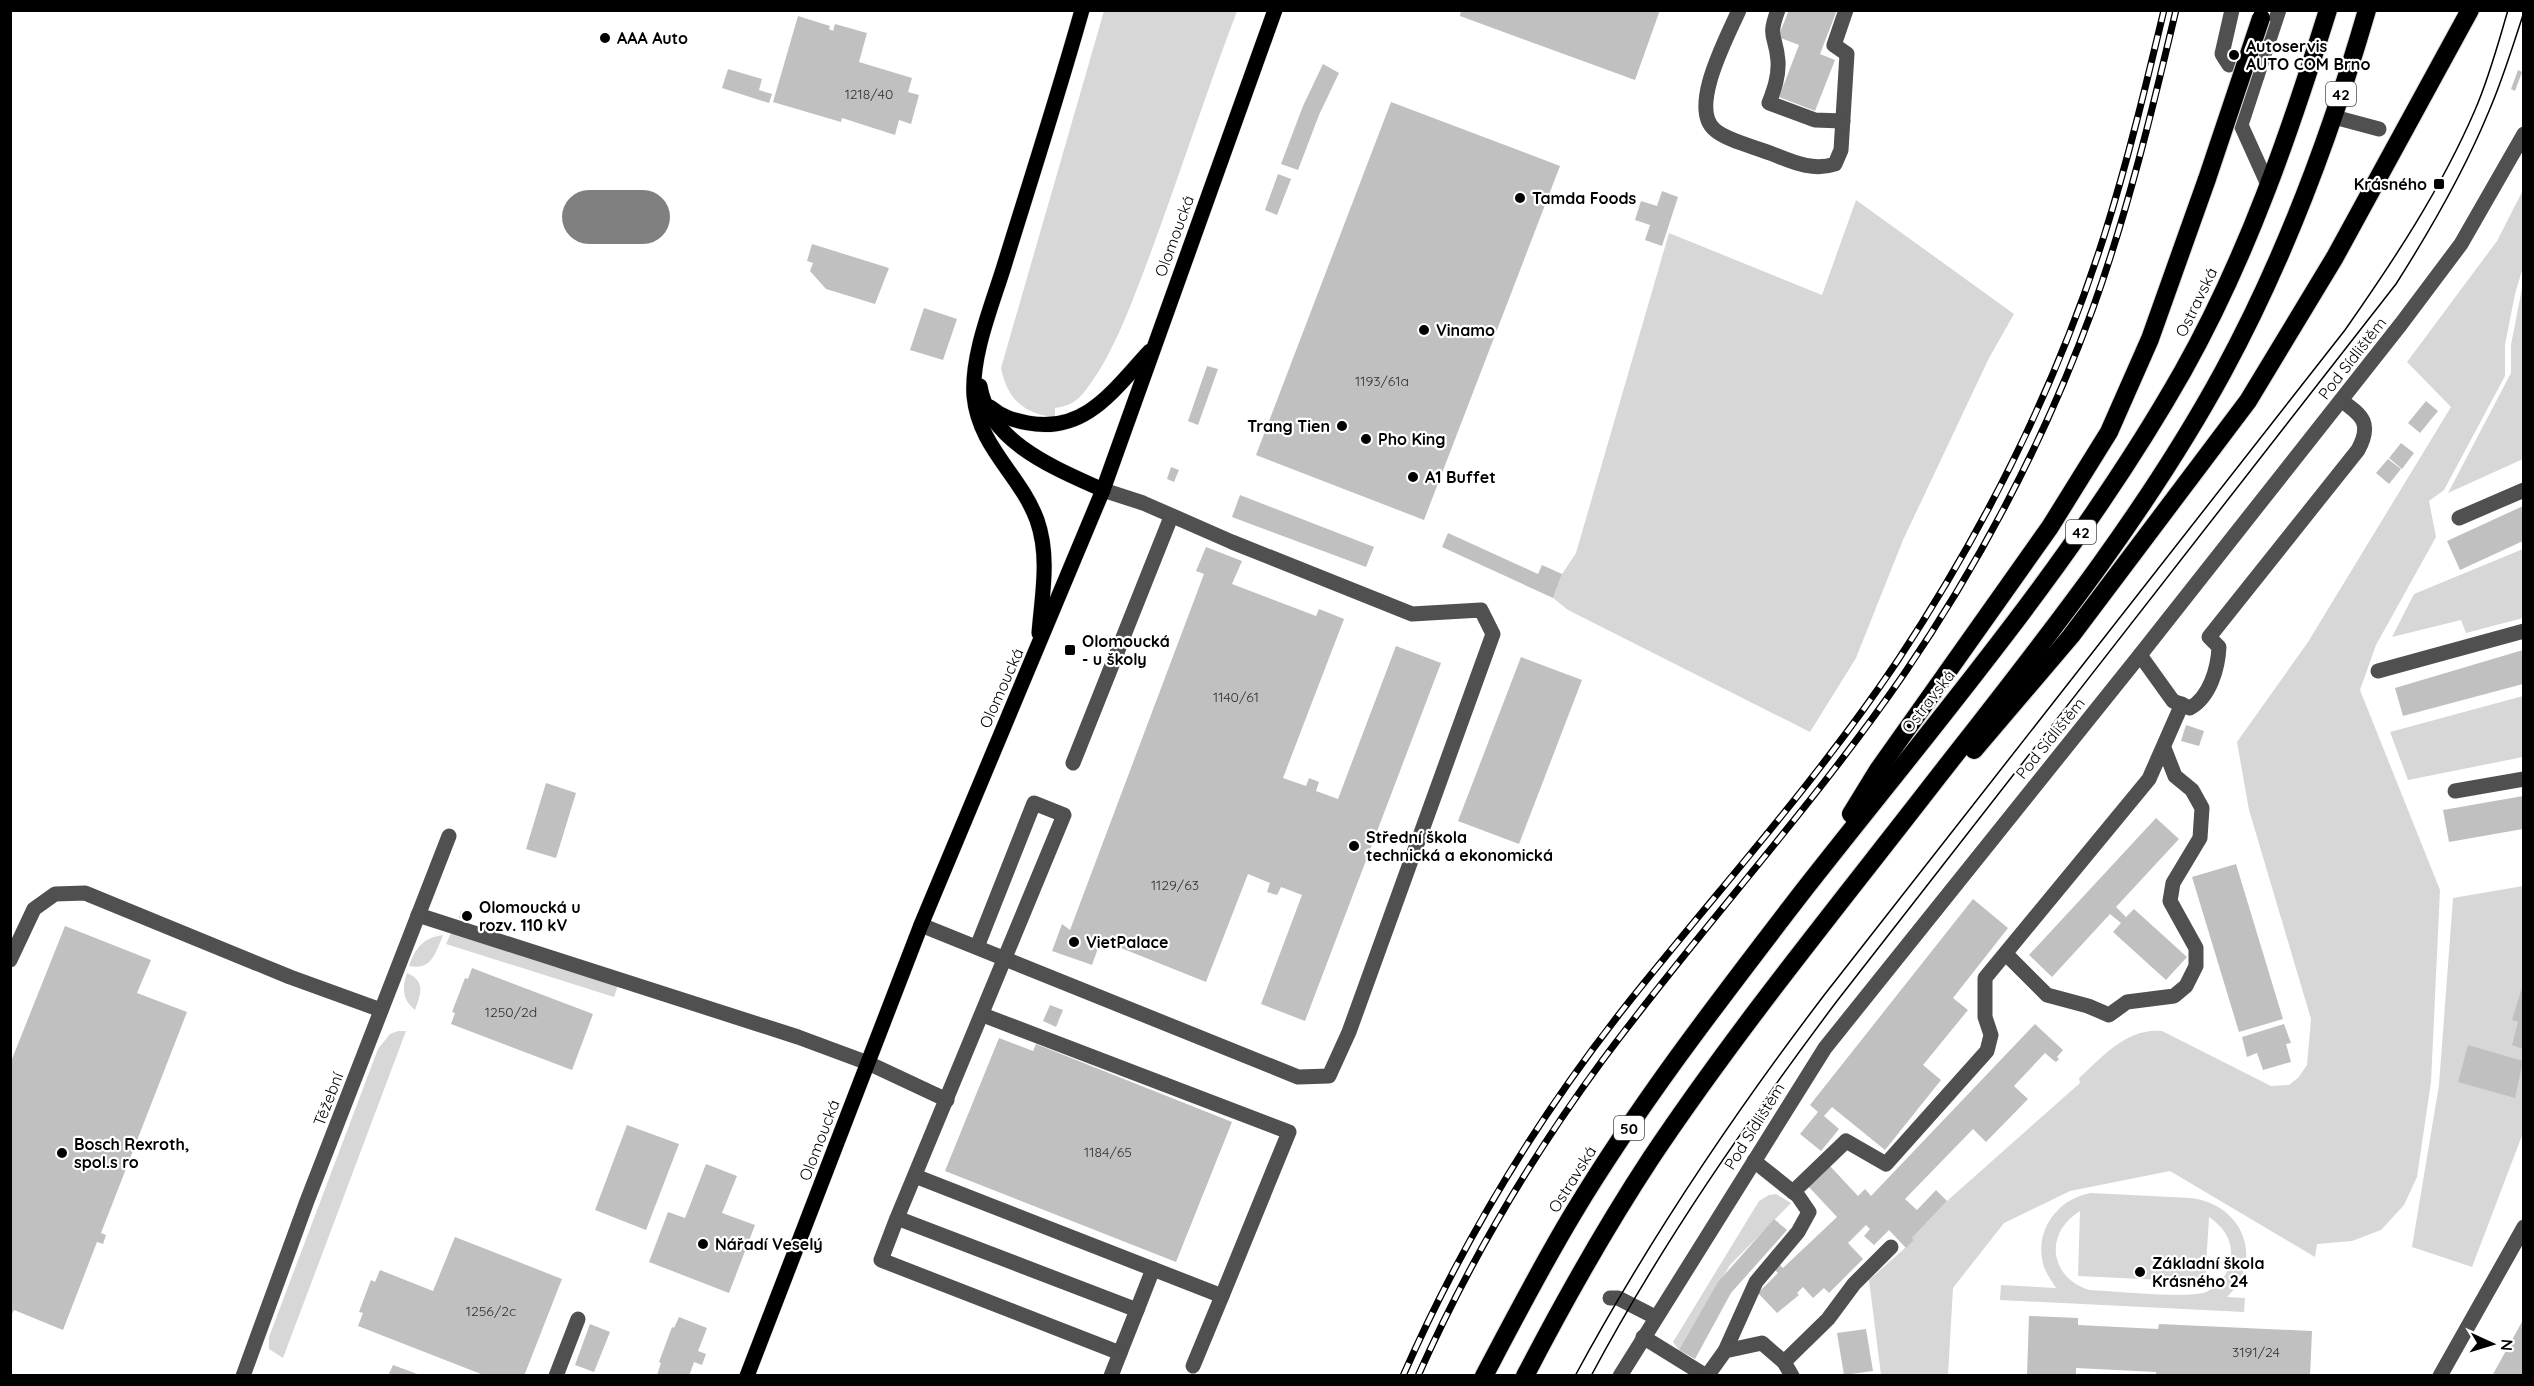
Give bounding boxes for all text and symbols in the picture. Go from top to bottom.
place label: AAA Auto [617,28,688,48]
marker: AAA Auto [598,31,612,45]
place label: Autoservis AUTO COM Brno [2246,36,2370,74]
marker: Autoservis AUTO COM Brno [2227,48,2241,62]
road number: 42 [2326,82,2356,106]
house number: 1218/40 [845,85,893,103]
place label: Krásného [2354,174,2427,194]
marker: Krásného [2432,177,2446,191]
place label: Tamda Foods [1532,188,1637,208]
marker: Tamda Foods [1513,191,1527,205]
street label: Olomoucká [1150,193,1198,279]
street label: Ostravská [2171,264,2221,340]
street label: Pod Sídlištěm [2314,313,2390,403]
place label: Vinamo [1436,320,1495,340]
marker: Vinamo [1417,323,1431,337]
house number: 1193/61a [1355,372,1409,390]
place label: Trang Tien [1247,416,1330,436]
marker: Trang Tien [1335,419,1349,433]
place label: Pho King [1378,429,1446,449]
marker: Pho King [1359,432,1373,446]
place label: A1 Buffet [1425,467,1496,487]
marker: A1 Buffet [1406,470,1420,484]
road number: 42 [2066,520,2096,544]
place label: Olomoucká - u školy [1082,631,1170,669]
marker: Olomoucká - u školy [1063,643,1077,657]
street label: Olomoucká [975,645,1027,731]
street label: Ostravská [1897,665,1959,737]
house number: 1140/61 [1213,688,1259,706]
street label: Pod Sídlištěm [2011,693,2089,783]
place label: Střední škola technická a ekonomická [1366,827,1553,865]
marker: Střední škola technická a ekonomická [1347,839,1361,853]
house number: 1129/63 [1151,876,1199,894]
place label: Olomoucká u rozv. 110 kV [479,897,581,935]
marker: Olomoucká u rozv. 110 kV [460,909,474,923]
place label: VietPalace [1086,932,1168,952]
marker: VietPalace [1067,935,1081,949]
house number: 1250/2d [485,1003,537,1021]
street label: Těžební [309,1069,348,1129]
street label: Pod Sídlištěm [1719,1079,1789,1173]
street label: Olomoucká [794,1097,844,1183]
road number: 50 [1614,1116,1644,1140]
place label: Bosch Rexroth, spol.s ro [74,1134,189,1172]
street label: Ostravská [1544,1142,1600,1216]
house number: 1184/65 [1084,1143,1132,1161]
marker: Bosch Rexroth, spol.s ro [55,1146,69,1160]
place label: Nářadí Veselý [715,1234,823,1254]
marker: Nářadí Veselý [696,1237,710,1251]
place label: Základní škola Krásného 24 [2152,1253,2264,1291]
marker: Základní škola Krásného 24 [2133,1265,2147,1279]
house number: 1256/2c [466,1302,516,1320]
north arrow [2462,1314,2522,1374]
text: N [2497,1338,2517,1352]
house number: 3191/24 [2232,1343,2280,1361]

